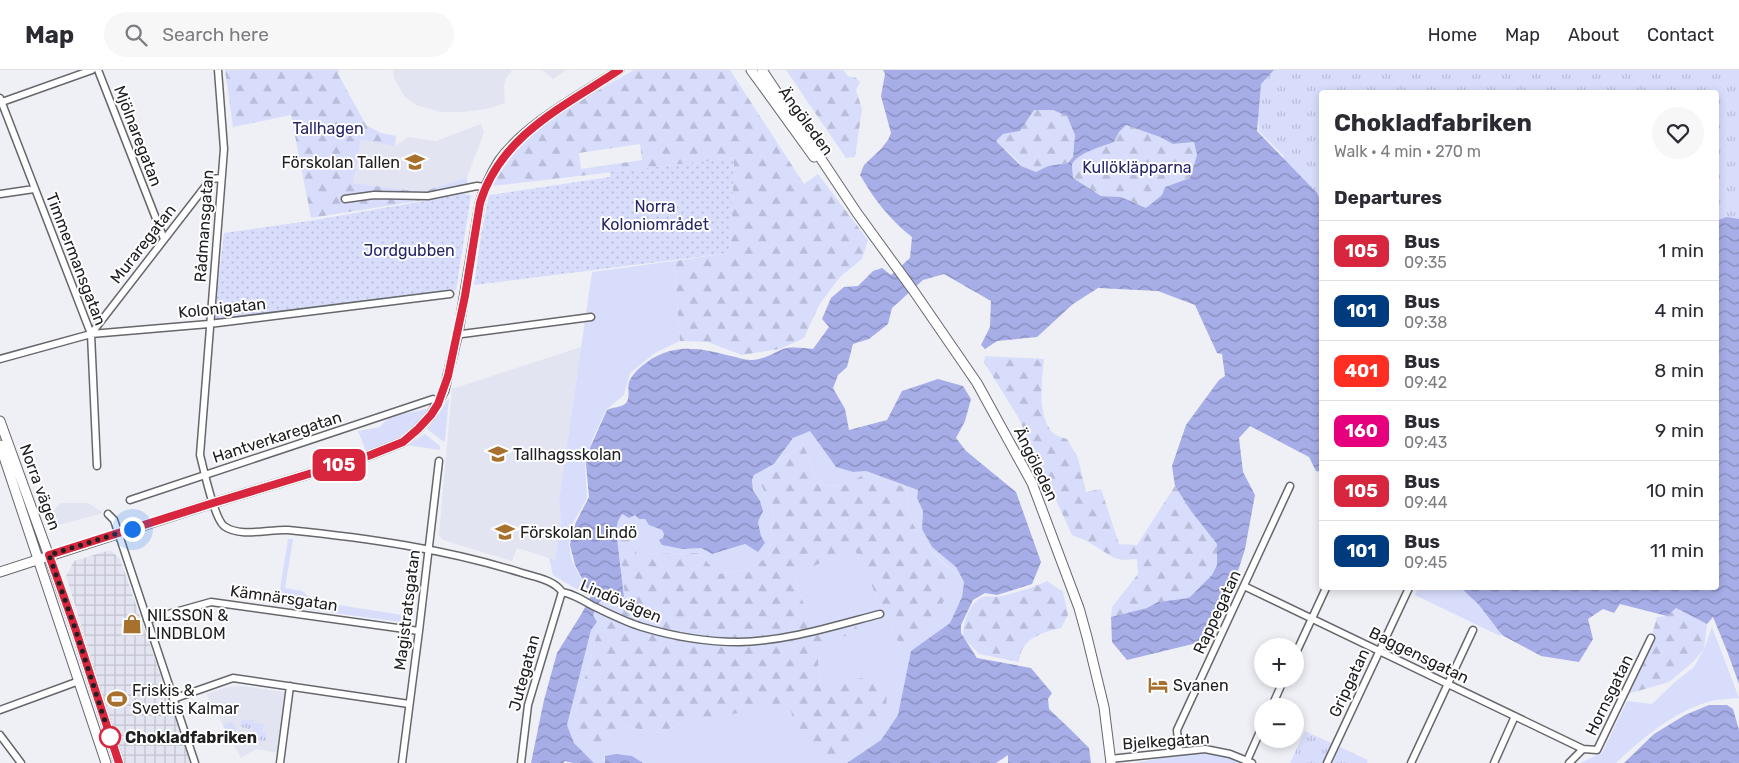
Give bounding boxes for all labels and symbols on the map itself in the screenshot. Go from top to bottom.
street label: Mjölnaregatan [110,83,166,189]
street label: Ängöleden [775,83,837,159]
park label: Tallhagen [292,119,364,138]
school or university icon: Förskolan Tallen [404,151,426,173]
place label: Förskolan Tallen [281,153,400,172]
park label: Kullökläpparna [1082,158,1192,177]
street label: Rådmansgatan [191,169,217,283]
street label: Timmermansgatan [42,190,110,328]
park label: Norra Koloniområdet [601,197,709,234]
street label: Muraregatan [106,201,180,287]
park label: Jordgubben [363,241,455,260]
street label: Kolonigatan [177,294,267,322]
street label: Hantverkaregatan [210,407,344,467]
street label: Ängöleden [1010,424,1062,504]
street label: Norra vägen [16,441,64,533]
school or university icon: Tallhagsskolan [487,443,509,465]
place label: Tallhagsskolan [513,445,621,464]
line badge: 105 [310,449,368,481]
your location [120,517,145,542]
school or university icon: Förskolan Lindö [494,521,516,543]
place label: Förskolan Lindö [520,523,637,542]
street label: Magistratsgatan [390,549,424,671]
street label: Rappegatan [1189,567,1245,657]
street label: Lindövägen [577,575,665,627]
street label: Kämnärsgatan [229,581,339,615]
place label: NILSSON & LINDBLOM [147,606,228,643]
shop icon: NILSSON & LINDBLOM [121,613,143,635]
street label: Baggensgatan [1366,623,1472,687]
street label: Jutegatan [505,633,543,713]
street label: Gripgatan [1325,646,1373,720]
street label: Hornsgatan [1581,651,1637,739]
hotel icon: Svanen [1147,674,1169,696]
place label: Svanen [1173,676,1229,695]
place label: Friskis & Svettis Kalmar [132,681,239,718]
sports icon: Friskis & Svettis Kalmar [106,688,128,710]
marker: Chokladfabriken [99,726,121,748]
place label: Chokladfabriken [125,728,257,747]
street label: Bjelkegatan [1122,728,1210,754]

